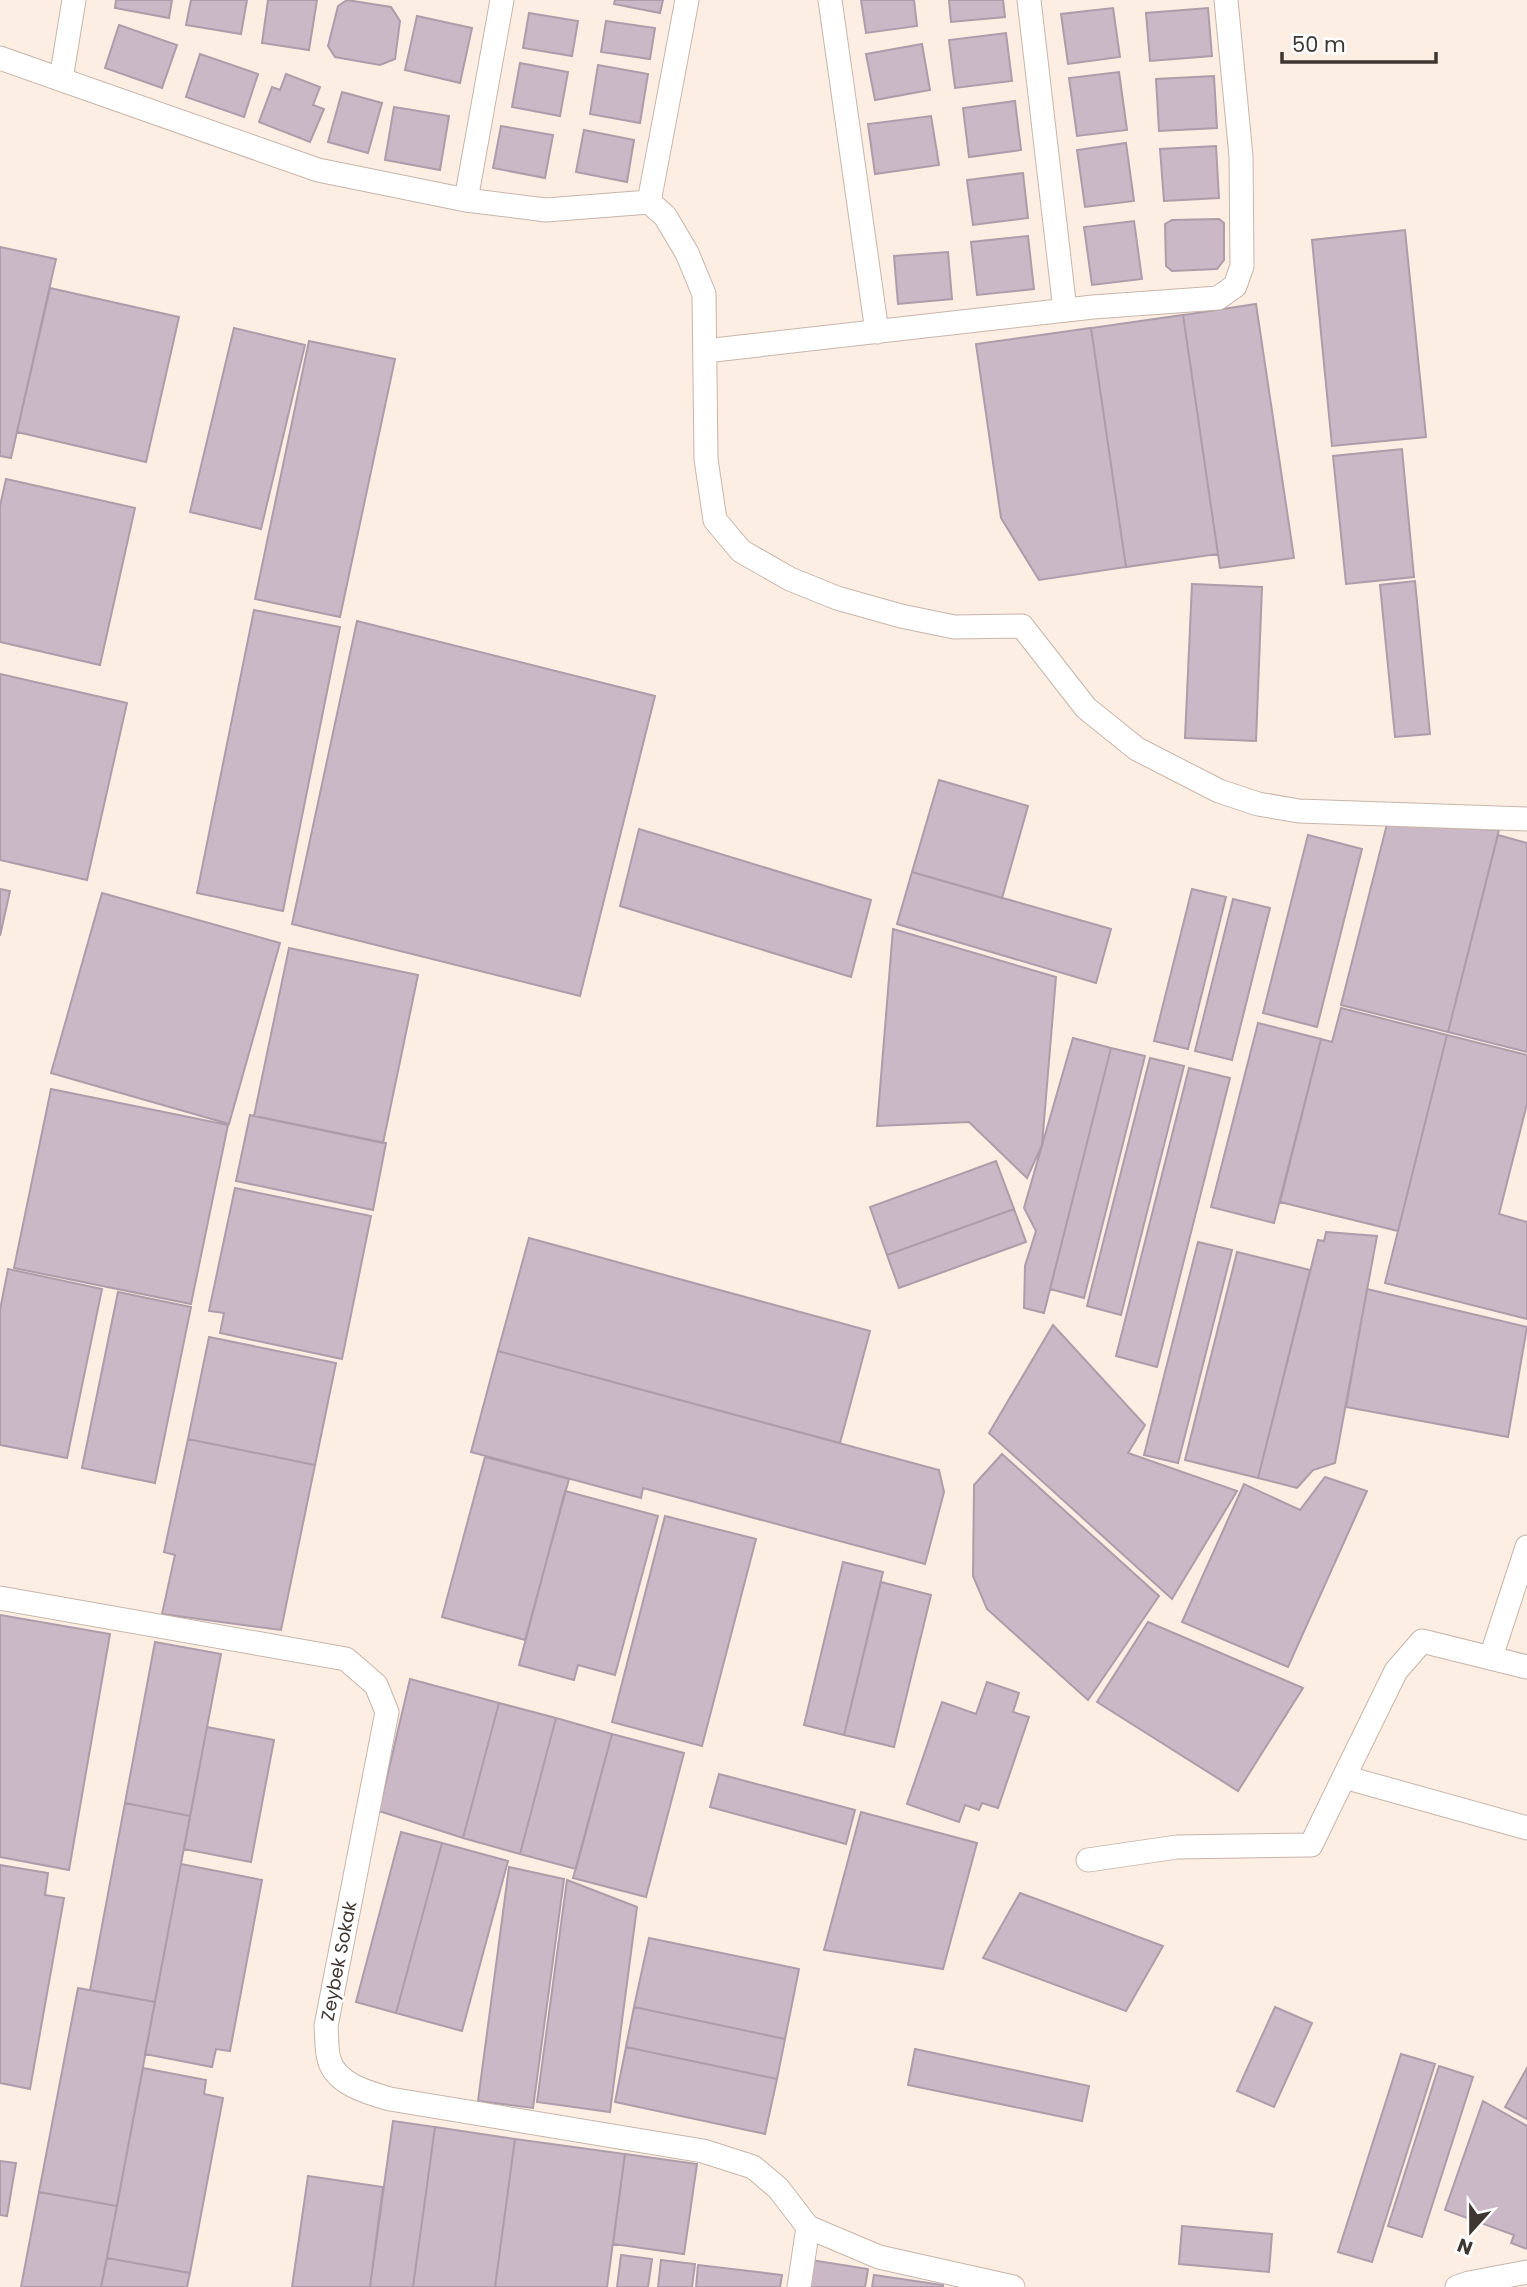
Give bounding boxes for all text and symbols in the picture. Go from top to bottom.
scale bar [1282,21,1436,65]
text: 50 m [1292,30,1346,59]
street label: Zeybek Sokak [315,1898,362,2023]
north arrow [1436,2196,1506,2266]
text: N [1454,2231,1477,2262]

